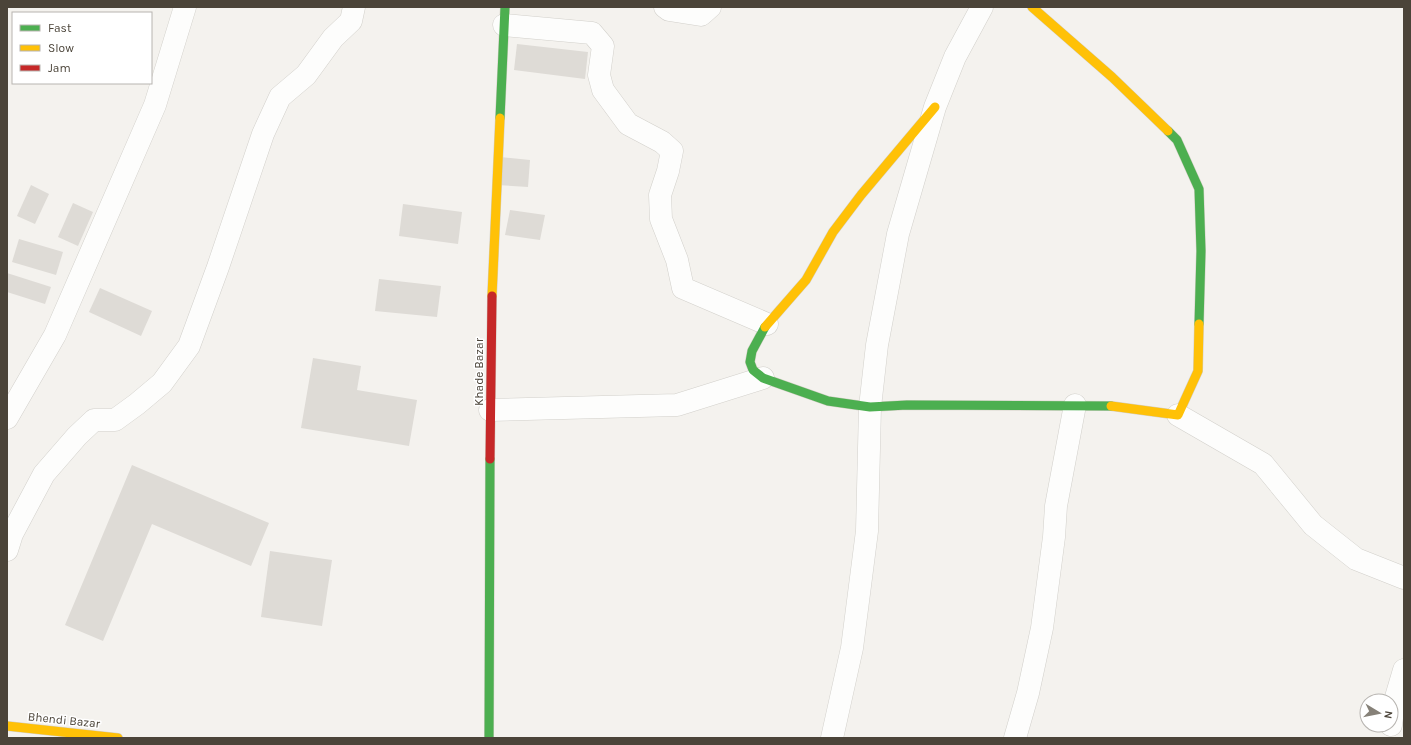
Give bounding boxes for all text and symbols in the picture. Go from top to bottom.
legend [12,12,152,84]
text: Fast [48,21,72,35]
text: Slow [48,41,74,55]
text: Jam [48,61,71,75]
street label: Khade Bazar [472,337,486,406]
north arrow [1359,693,1399,733]
street label: Bhendi Bazar [27,709,101,731]
text: N [1381,710,1395,720]

